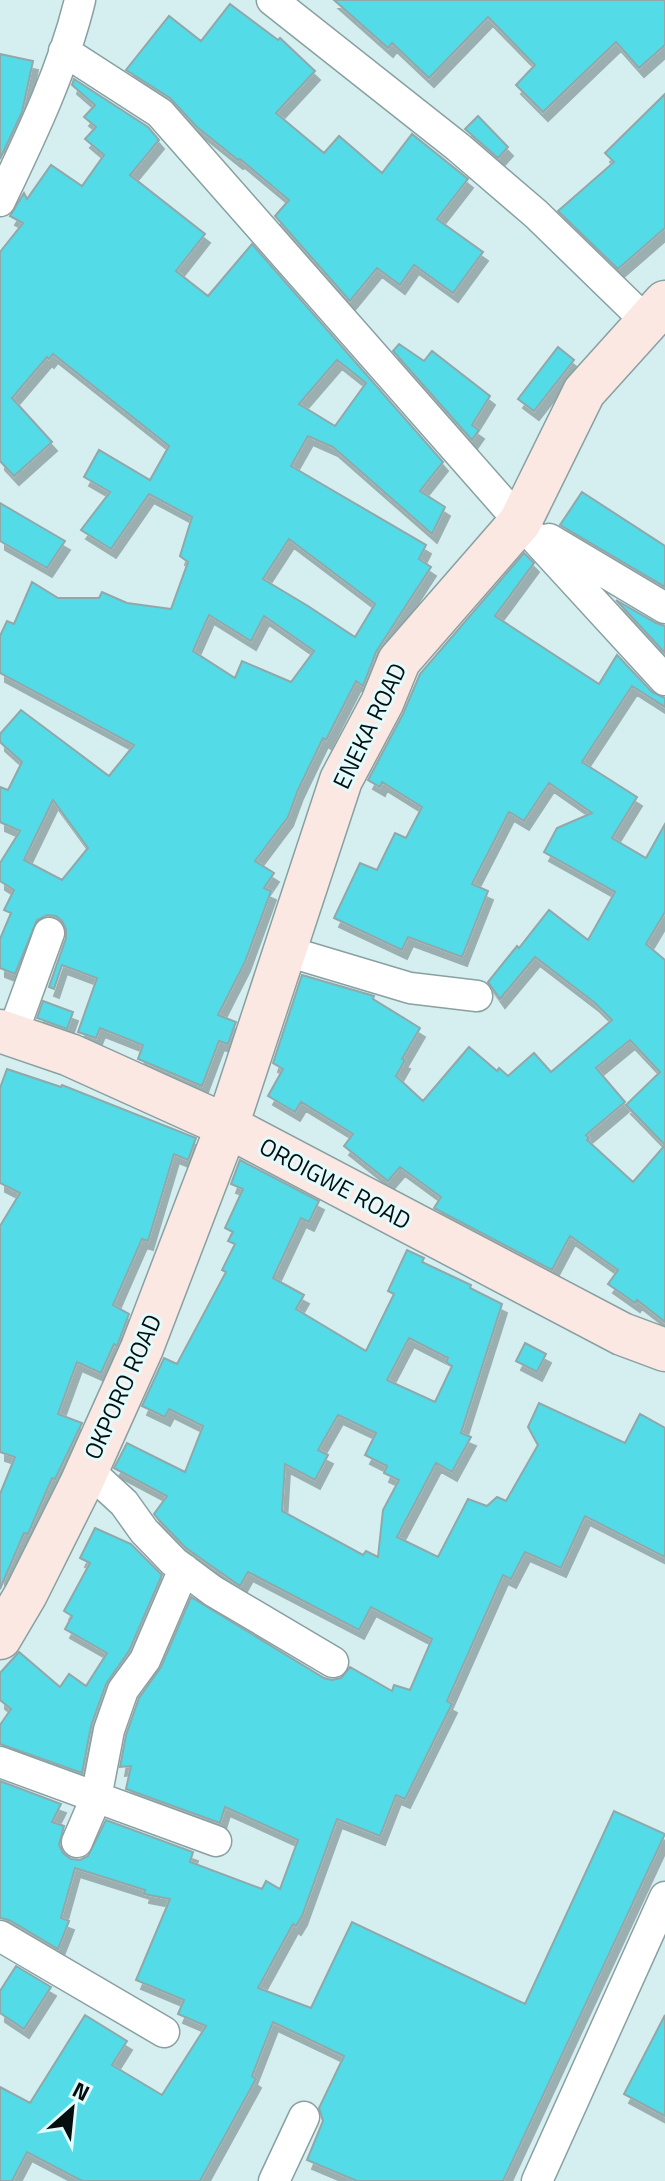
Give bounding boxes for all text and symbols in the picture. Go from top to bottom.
street label: ENEKA ROAD [323,656,415,795]
street label: OROIGWE ROAD [253,1128,418,1238]
street label: OKPORO ROAD [74,1308,170,1465]
north arrow [32,2069,112,2149]
text: N [67,2073,96,2110]

